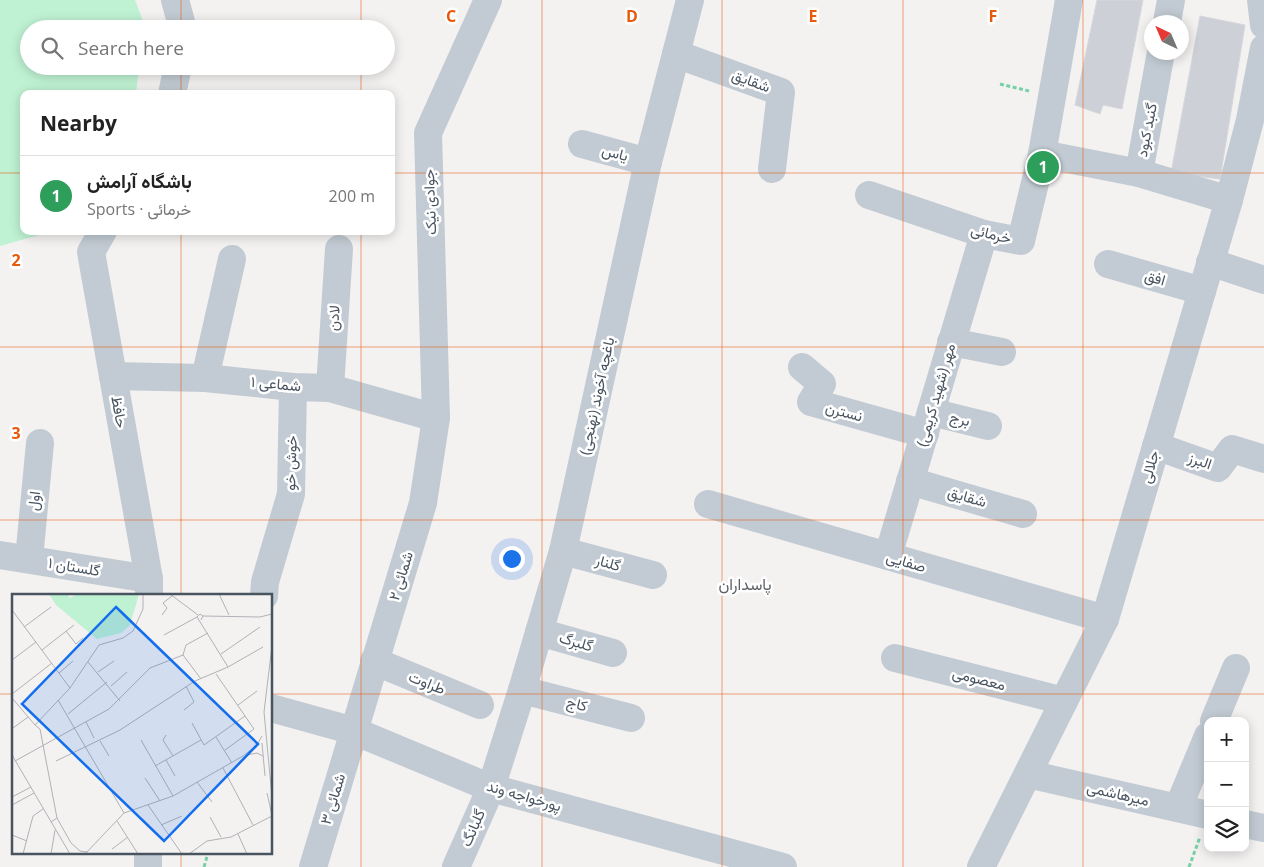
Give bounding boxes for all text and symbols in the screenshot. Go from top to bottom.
text: C [446,5,456,27]
text: D [626,5,638,27]
text: E [809,5,818,27]
text: F [989,5,997,27]
north arrow [1144,15,1189,60]
search box [20,20,395,75]
icon: search [38,34,66,62]
text: Search here [78,35,184,61]
street label: شقایق [729,64,773,97]
street label: گنبد کبود [1131,101,1161,158]
text: Nearby [40,109,117,137]
street label: یاس [600,139,631,166]
pin: 1 [1027,148,1059,186]
text: باشگاه آرامش [87,168,192,194]
street label: جوادی نیک [418,169,441,235]
text: 1 [51,185,61,207]
text: 200 m [329,185,375,207]
text: Sports · خرمائی [87,198,191,220]
street label: خرمائی [969,218,1014,249]
text: 2 [11,249,21,271]
street label: افق [1142,265,1168,290]
street label: لادن [322,304,344,332]
street label: باغچه آخوند (نهنجی) [574,335,619,457]
street label: مهر (شهید کریمی) [911,341,960,449]
street label: شماعی ۱ [250,371,302,396]
street label: حافظ [107,394,133,429]
street label: نسترن [823,396,865,426]
street label: برج [948,406,972,432]
text: 3 [11,422,21,444]
street label: خوش خو [279,435,302,491]
street label: البرز [1185,446,1215,473]
street label: جلالی [1135,448,1164,486]
street label: شقایق [945,481,989,512]
street label: اول [22,490,44,512]
your location [499,546,525,572]
street label: صفایی [884,546,928,577]
street label: شمائی ۲ [383,549,418,603]
street label: گلنار [592,549,624,575]
street label: گلستان ۱ [47,552,102,580]
district label: پاسداران [719,573,771,596]
inset map [12,594,272,854]
street label: گلبرگ [557,627,596,655]
street label: معصومی [950,662,1008,695]
street label: طراوت [406,666,449,699]
street label: کاج [564,691,590,717]
map controls [1204,717,1249,852]
button: + [1204,717,1249,762]
button: − [1204,762,1249,807]
street label: شمائی ۳ [315,771,350,827]
street label: پورخواجه وند [484,775,564,816]
street label: میرهاشمی [1085,776,1151,811]
street label: گلبانگ [455,805,489,849]
button: layers [1204,807,1249,852]

